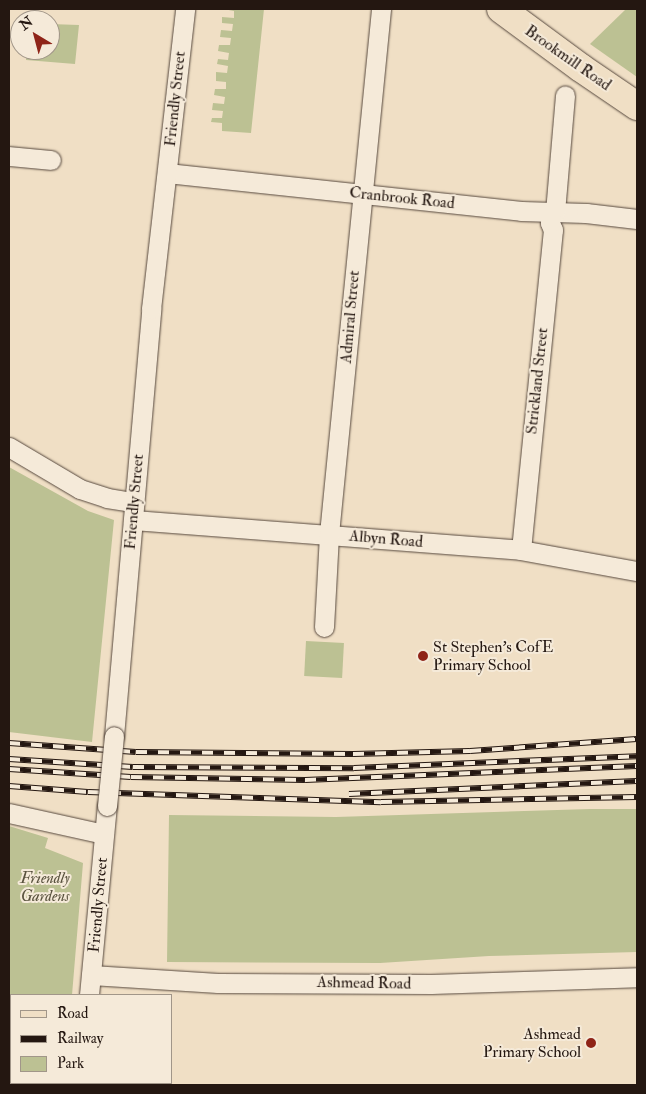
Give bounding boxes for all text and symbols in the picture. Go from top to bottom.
north arrow [10,10,60,60]
text: N [16,13,36,34]
street label: Brookmill Road [521,21,615,95]
street label: Friendly Street [160,50,190,148]
street label: Cranbrook Road [348,183,456,213]
street label: Admiral Street [336,270,364,364]
street label: Strickland Street [522,327,552,435]
street label: Friendly Street [120,454,148,550]
street label: Albyn Road [348,526,424,552]
place label: St Stephen's CofE Primary School [433,637,553,675]
marker: St Stephen's CofE Primary School [417,650,429,662]
street label: Friendly Street [84,857,112,953]
park label: Friendly Gardens [20,868,70,906]
street label: Ashmead Road [317,973,411,993]
legend [10,994,172,1084]
text: Road [57,1004,88,1023]
place label: Ashmead Primary School [483,1024,581,1062]
text: Railway [57,1029,103,1048]
marker: Ashmead Primary School [585,1037,597,1049]
text: Park [57,1054,84,1073]

